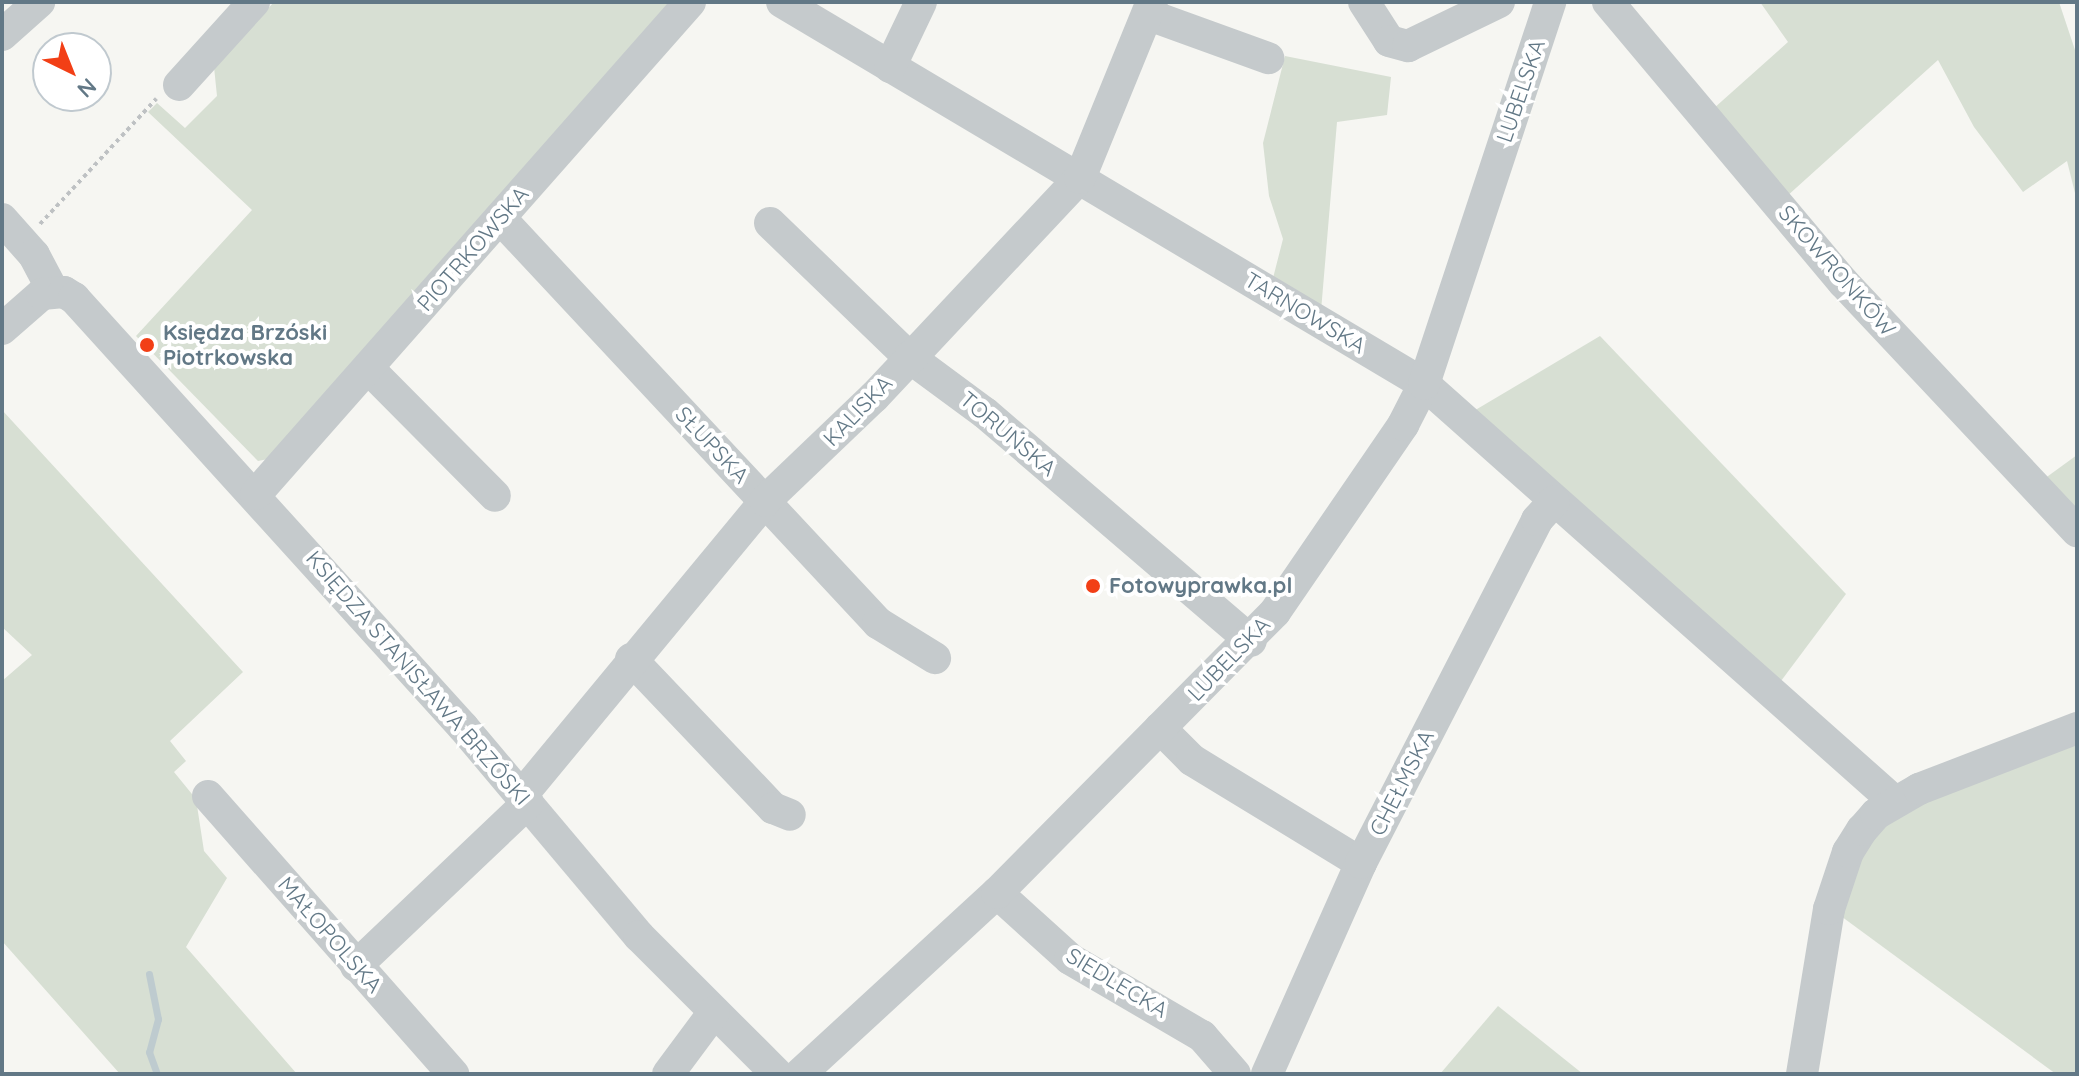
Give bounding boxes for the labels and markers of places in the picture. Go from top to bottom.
place label: Księdza Brzóski Piotrkowska [163,319,327,370]
marker: Księdza Brzóski Piotrkowska [138,336,156,354]
place label: Fotowyprawka.pl [1109,573,1292,599]
marker: Fotowyprawka.pl [1084,577,1102,595]

